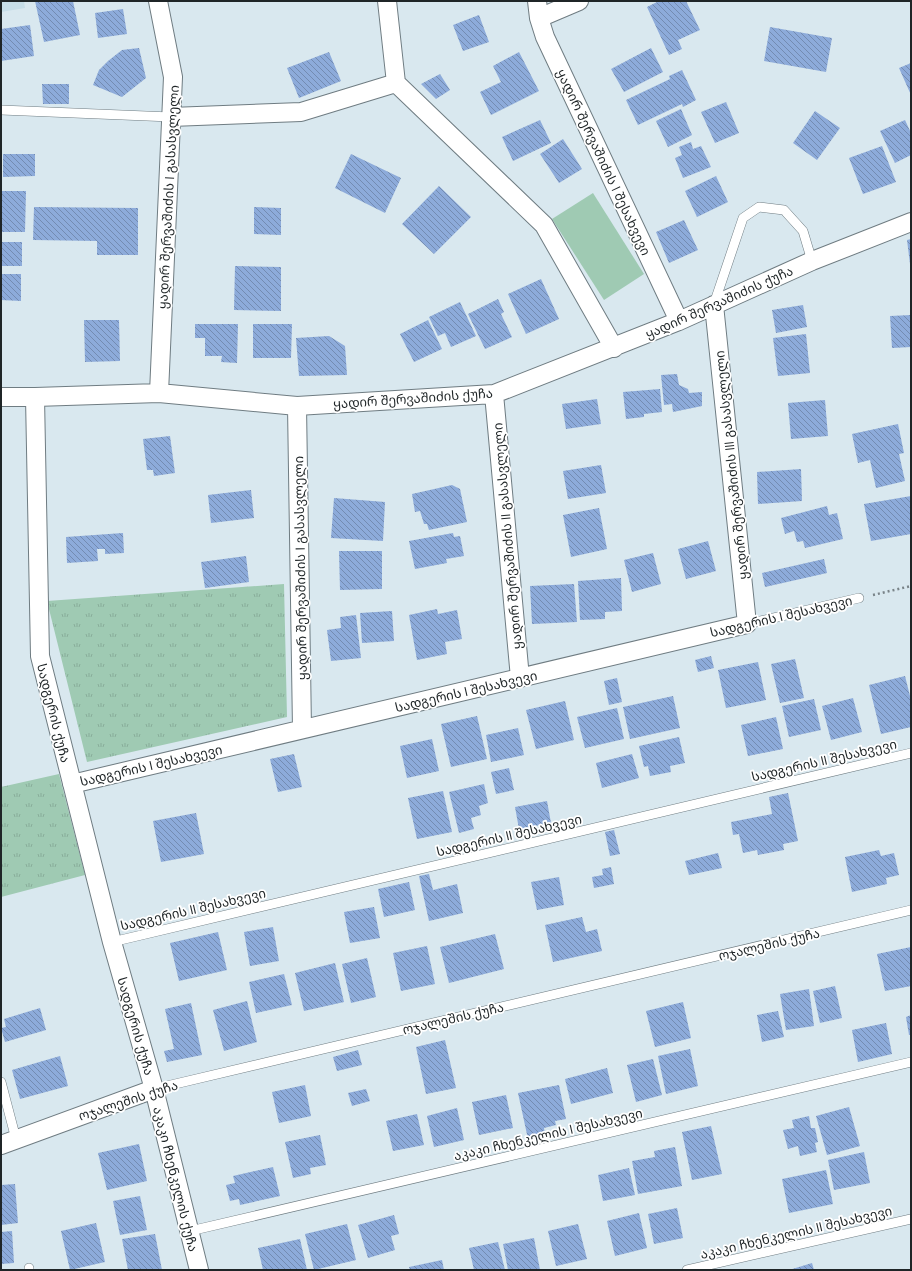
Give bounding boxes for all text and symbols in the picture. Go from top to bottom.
street label: ყადირ შერვაშიძის I შესახვევი [553,66,654,258]
street label: ყადირ შერვაშიძის I გასასვლელი [154,85,183,309]
street label: ყადირ შერვაშიძის ქუჩა [643,262,796,343]
street label: ყადირ შერვაშიძის III გასასვლელი [711,350,752,580]
street label: ყადირ შერვაშიძის ქუჩა [333,384,493,413]
street label: ყადირ შერვაშიძის II გასასვლელი [489,422,526,650]
street label: ყადირ შერვაშიძის I გასასვლელი [290,456,311,680]
street label: სადგერის I შესახვევი [708,592,854,641]
street label: სადგერის ქუჩა [33,662,74,764]
street label: სადგერის I შესახვევი [393,667,539,716]
street label: სადგერის II შესახვევი [750,736,898,785]
street label: სადგერის I შესახვევი [78,741,224,790]
street label: სადგერის II შესახვევი [435,811,583,860]
street label: სადგერის II შესახვევი [119,885,267,934]
street label: ოჯალეშის ქუჩა [717,925,821,964]
street label: სადგერის ქუჩა [113,975,158,1077]
street label: ოჯალეშის ქუჩა [401,999,505,1038]
street label: ოჯალეშის ქუჩა [76,1076,180,1125]
street label: აკაკი ჩხენკელის I შესახვევი [452,1104,644,1164]
street label: აკაკი ჩხენკელის ქუჩა [149,1105,202,1254]
street label: აკაკი ჩხენკელის II შესახვევი [699,1202,894,1263]

